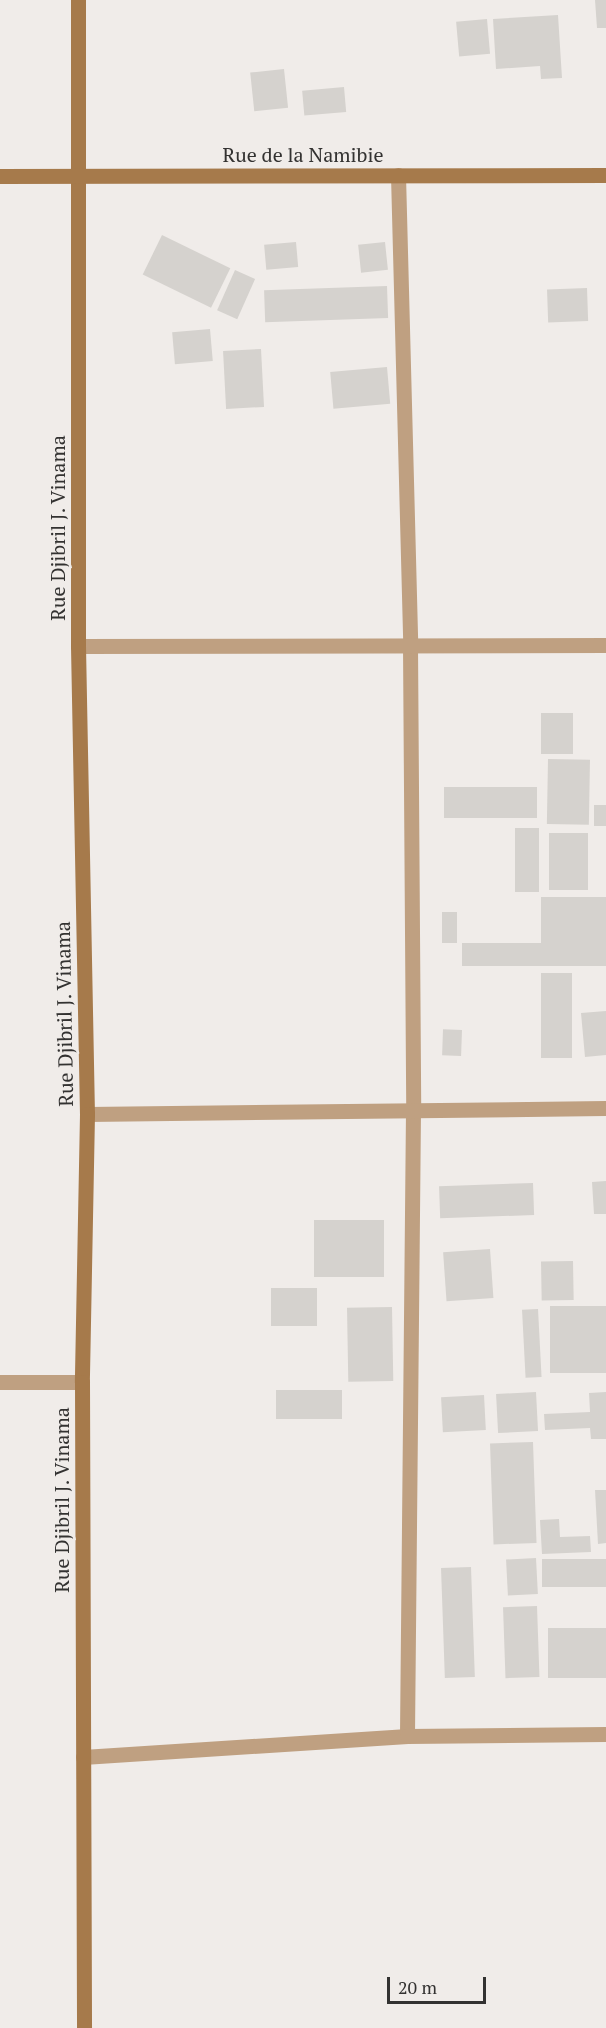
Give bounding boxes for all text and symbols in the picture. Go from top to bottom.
street label: Rue de la Namibie [222,142,384,166]
street label: Rue Djibril J. Vinama [45,435,69,621]
street label: Rue Djibril J. Vinama [50,920,78,1108]
street label: Rue Djibril J. Vinama [49,1407,73,1593]
scale bar [390,1965,489,2003]
text: 20 m [398,1975,437,1999]

